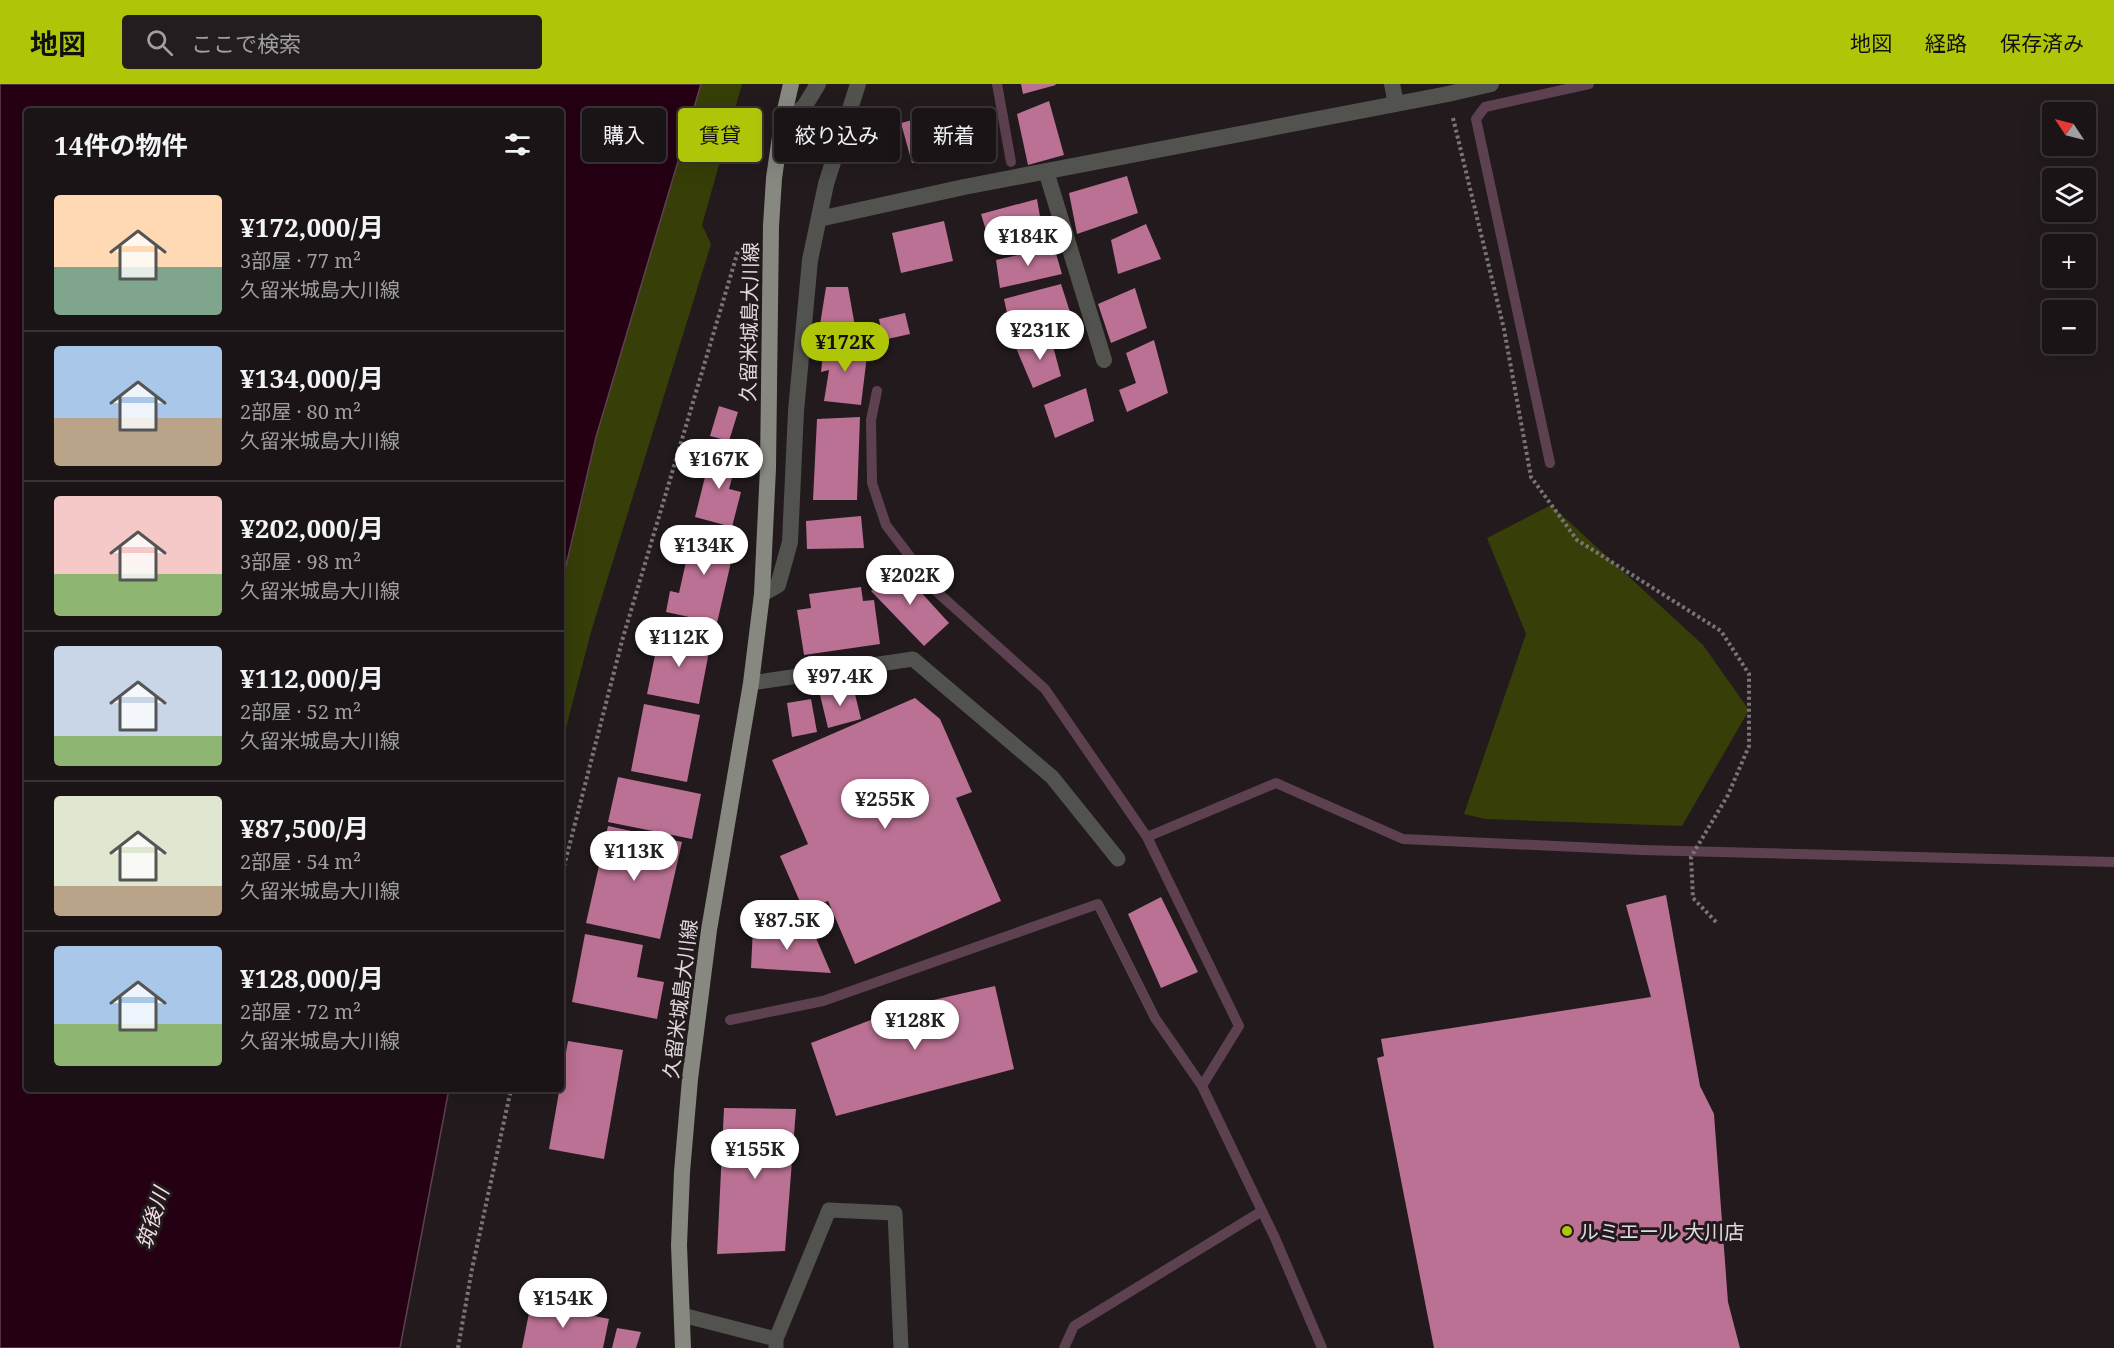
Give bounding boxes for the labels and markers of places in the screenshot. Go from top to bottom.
pin: ¥184K [986,216,1070,267]
pin: ¥231K [998,310,1082,361]
pin: ¥172K [803,322,887,373]
pin: ¥167K [677,439,761,490]
pin: ¥134K [662,525,746,576]
pin: ¥202K [868,555,952,606]
pin: ¥112K [637,617,721,668]
pin: ¥97.4K [791,656,889,707]
pin: ¥255K [843,779,927,830]
pin: ¥113K [592,831,676,882]
pin: ¥87.5K [738,900,836,951]
pin: ¥128K [873,1000,957,1051]
pin: ¥155K [713,1129,797,1180]
place label: ルミエール 大川店 [1579,1218,1744,1245]
marker: ルミエール 大川店 [1560,1224,1574,1238]
pin: ¥154K [521,1278,605,1329]

